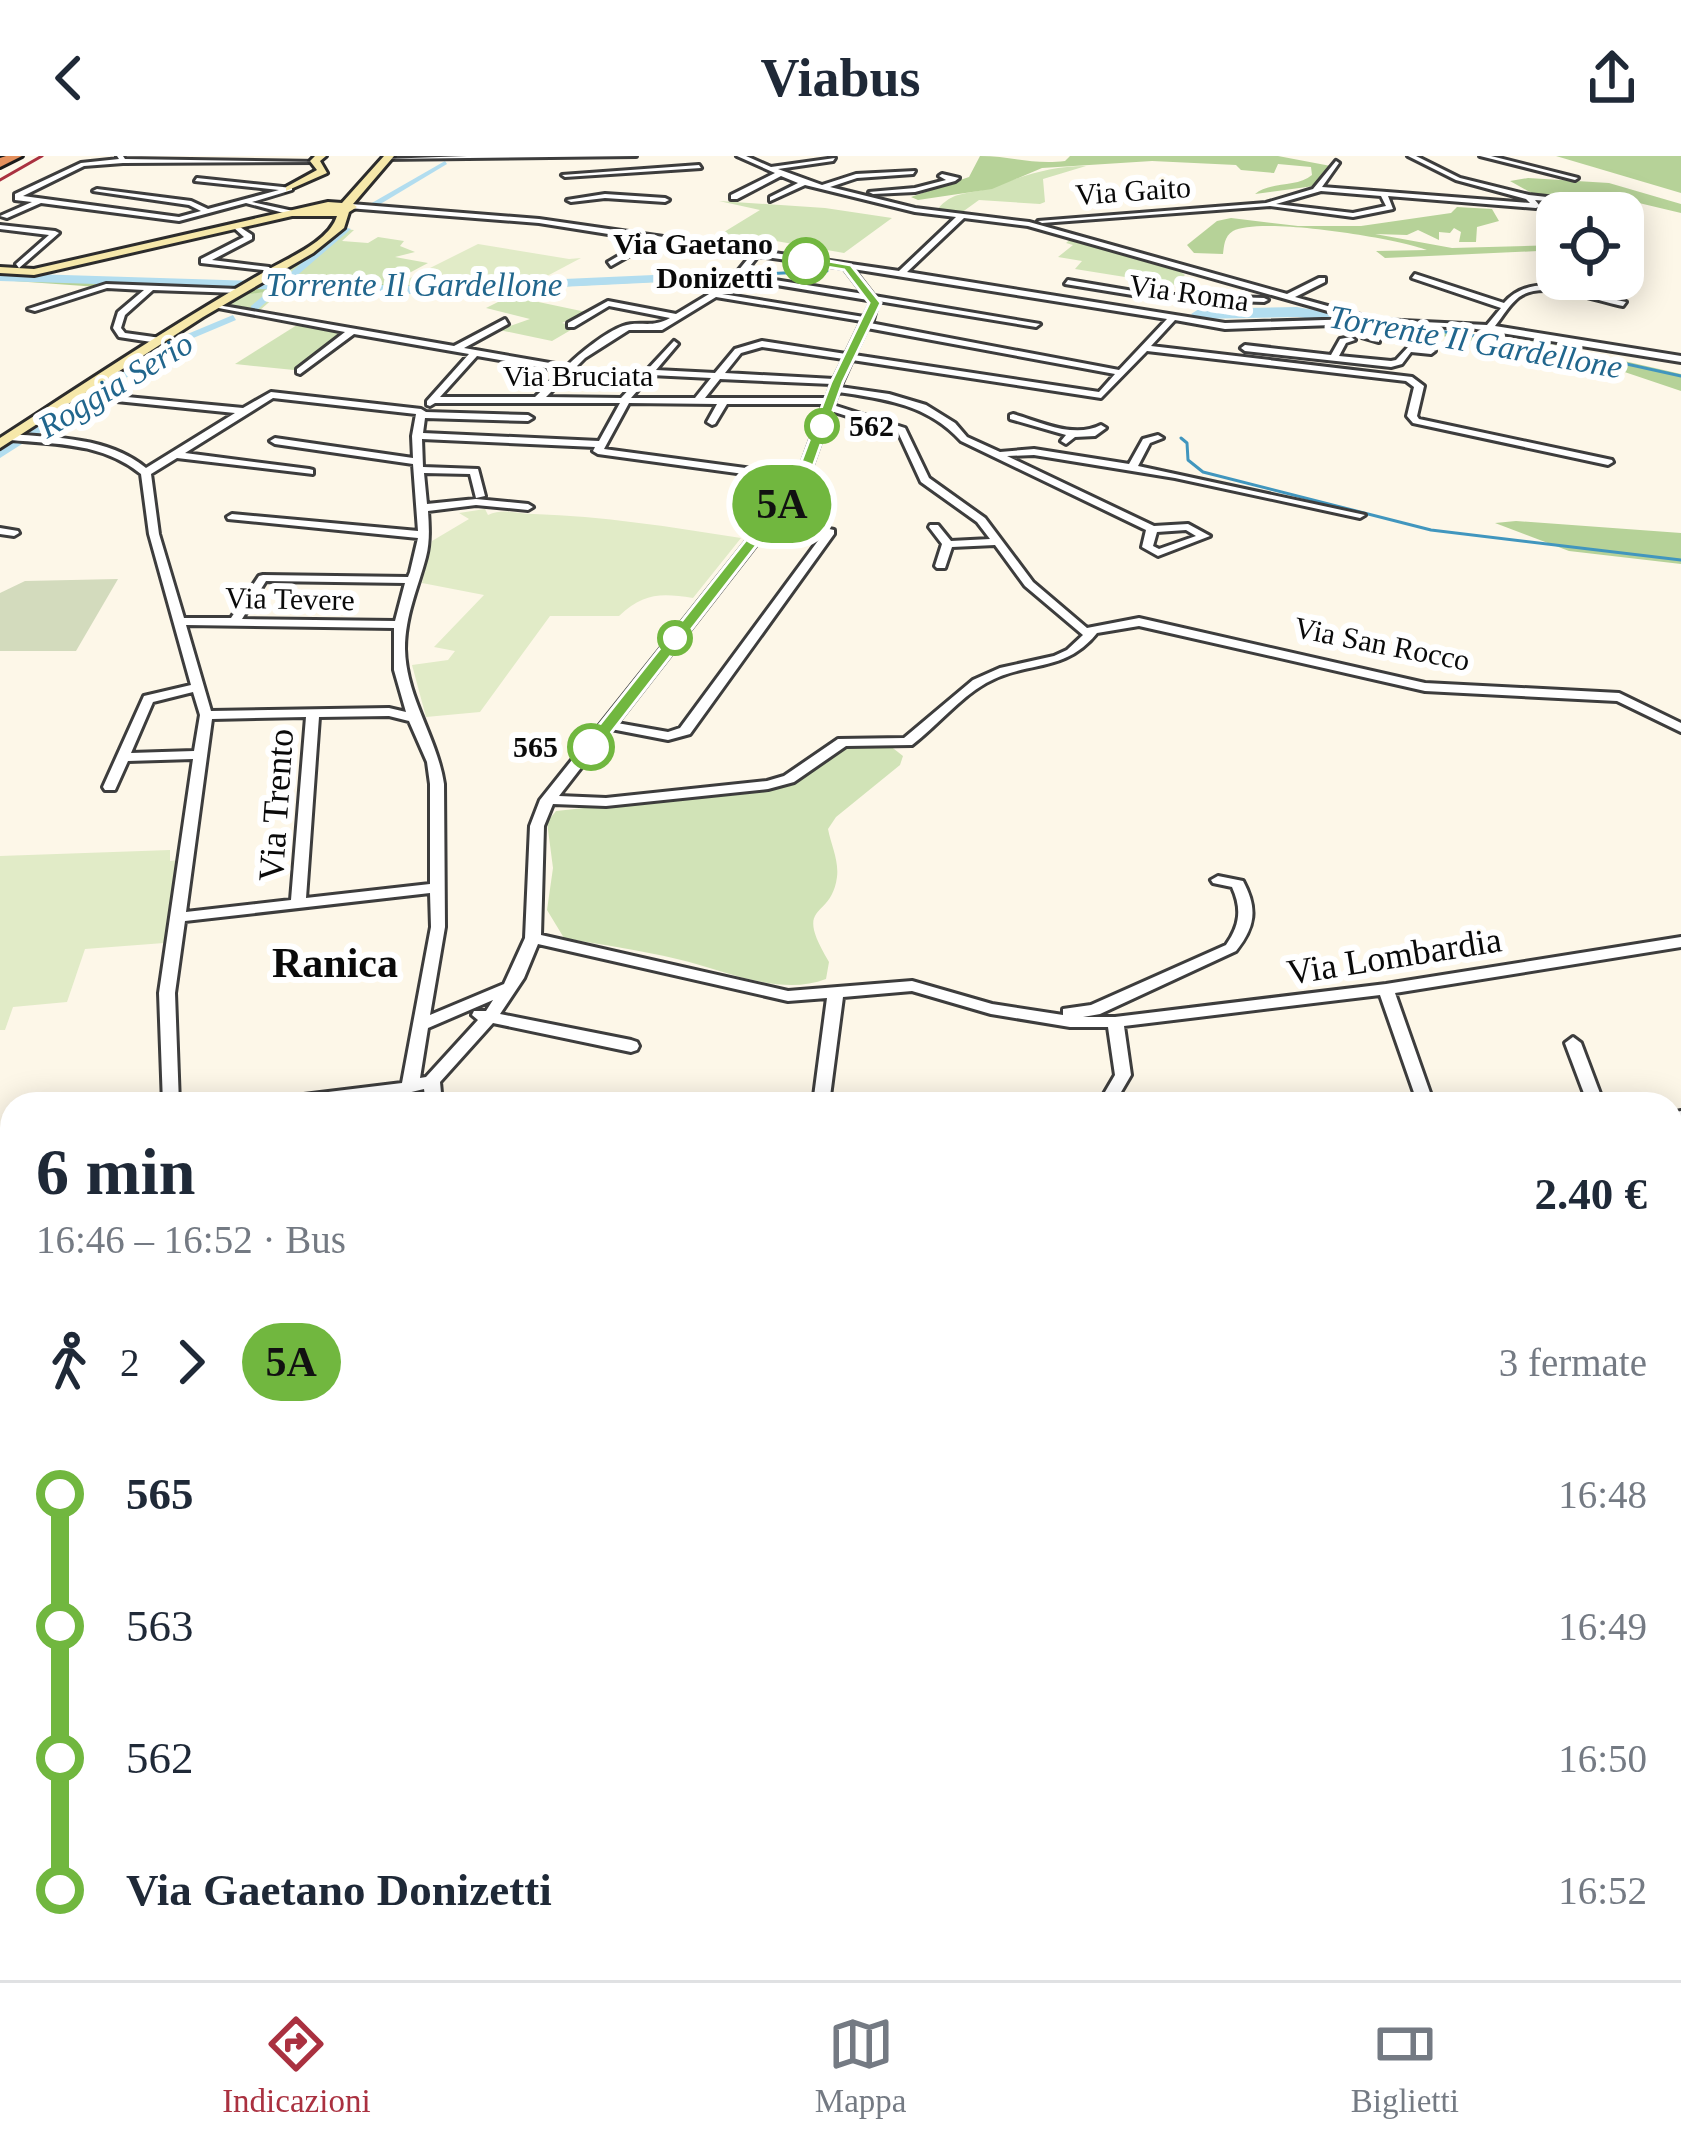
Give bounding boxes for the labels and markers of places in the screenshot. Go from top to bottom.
place label: Via Gaetano Donizetti [613,227,773,294]
marker: Via Gaetano Donizetti [784,239,828,283]
place label: 562 [849,409,894,442]
marker: 562 [806,410,838,442]
unlabelled marker [659,622,691,654]
marker: 565 [569,725,613,769]
place label: 565 [513,730,558,763]

